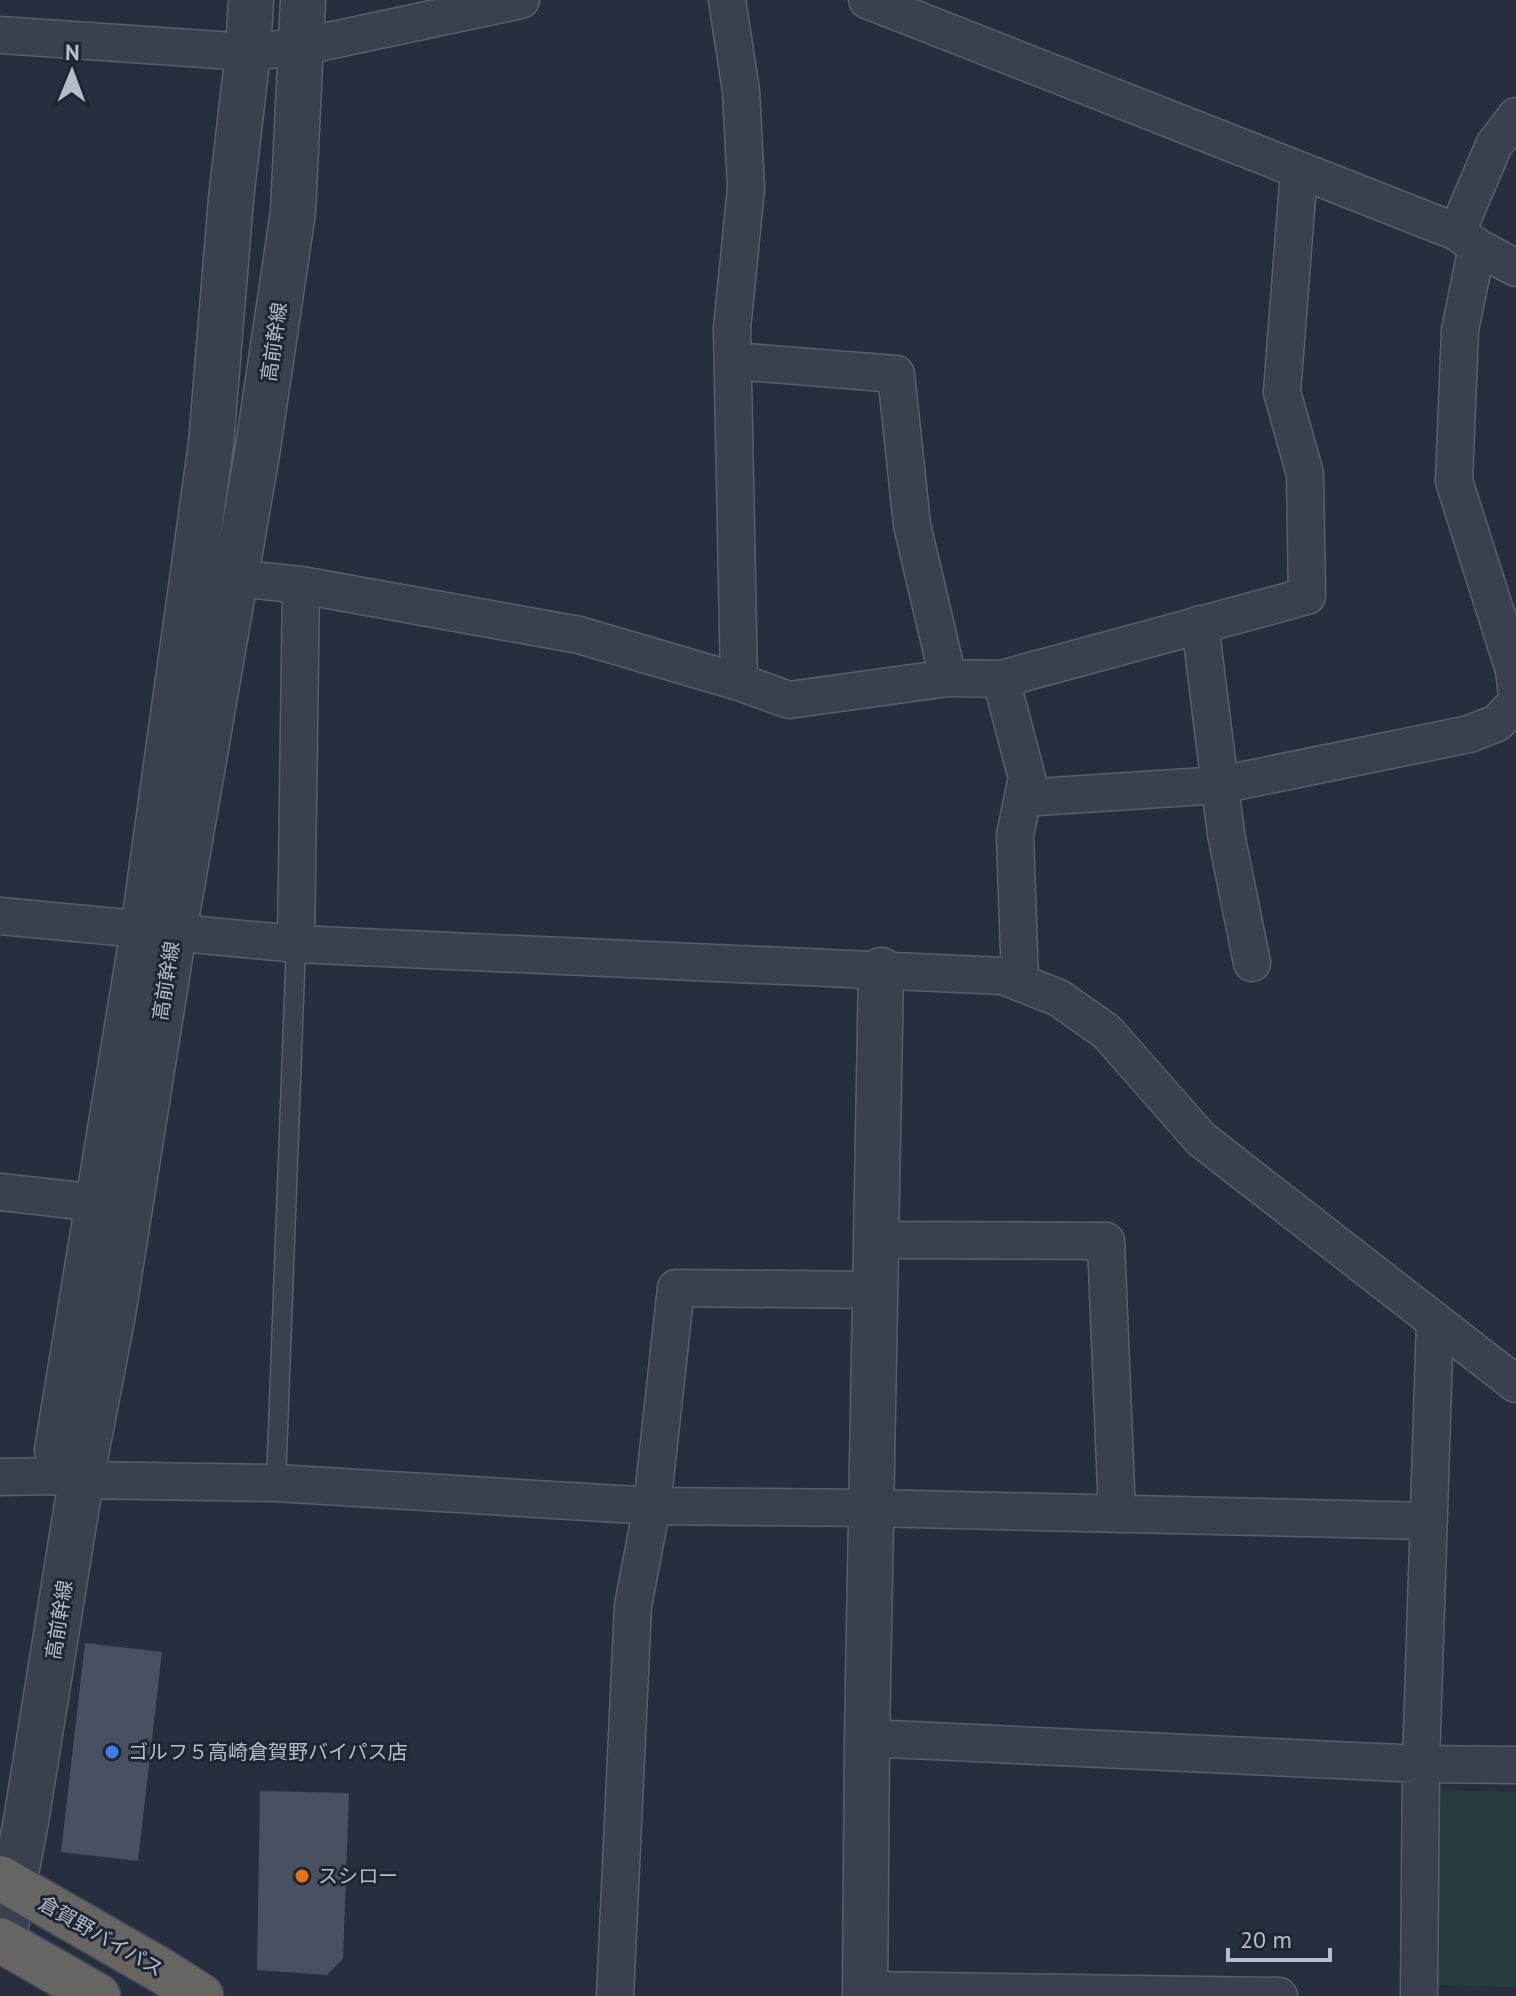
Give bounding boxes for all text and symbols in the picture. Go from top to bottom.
north arrow [32,32,112,112]
text: N [65,38,80,66]
street label: 高前幹線 [256,301,292,383]
street label: 高前幹線 [147,939,185,1023]
street label: 高前幹線 [40,1578,78,1662]
place label: ゴルフ５高崎倉賀野バイパス店 [128,1739,408,1765]
marker: ゴルフ５高崎倉賀野バイパス店 [103,1743,121,1761]
place label: スシロー [318,1863,398,1889]
marker: スシロー [293,1867,311,1885]
street label: 倉賀野バイパス [34,1890,168,1982]
scale bar [1228,1912,1330,1962]
text: 20 m [1240,1924,1292,1955]

